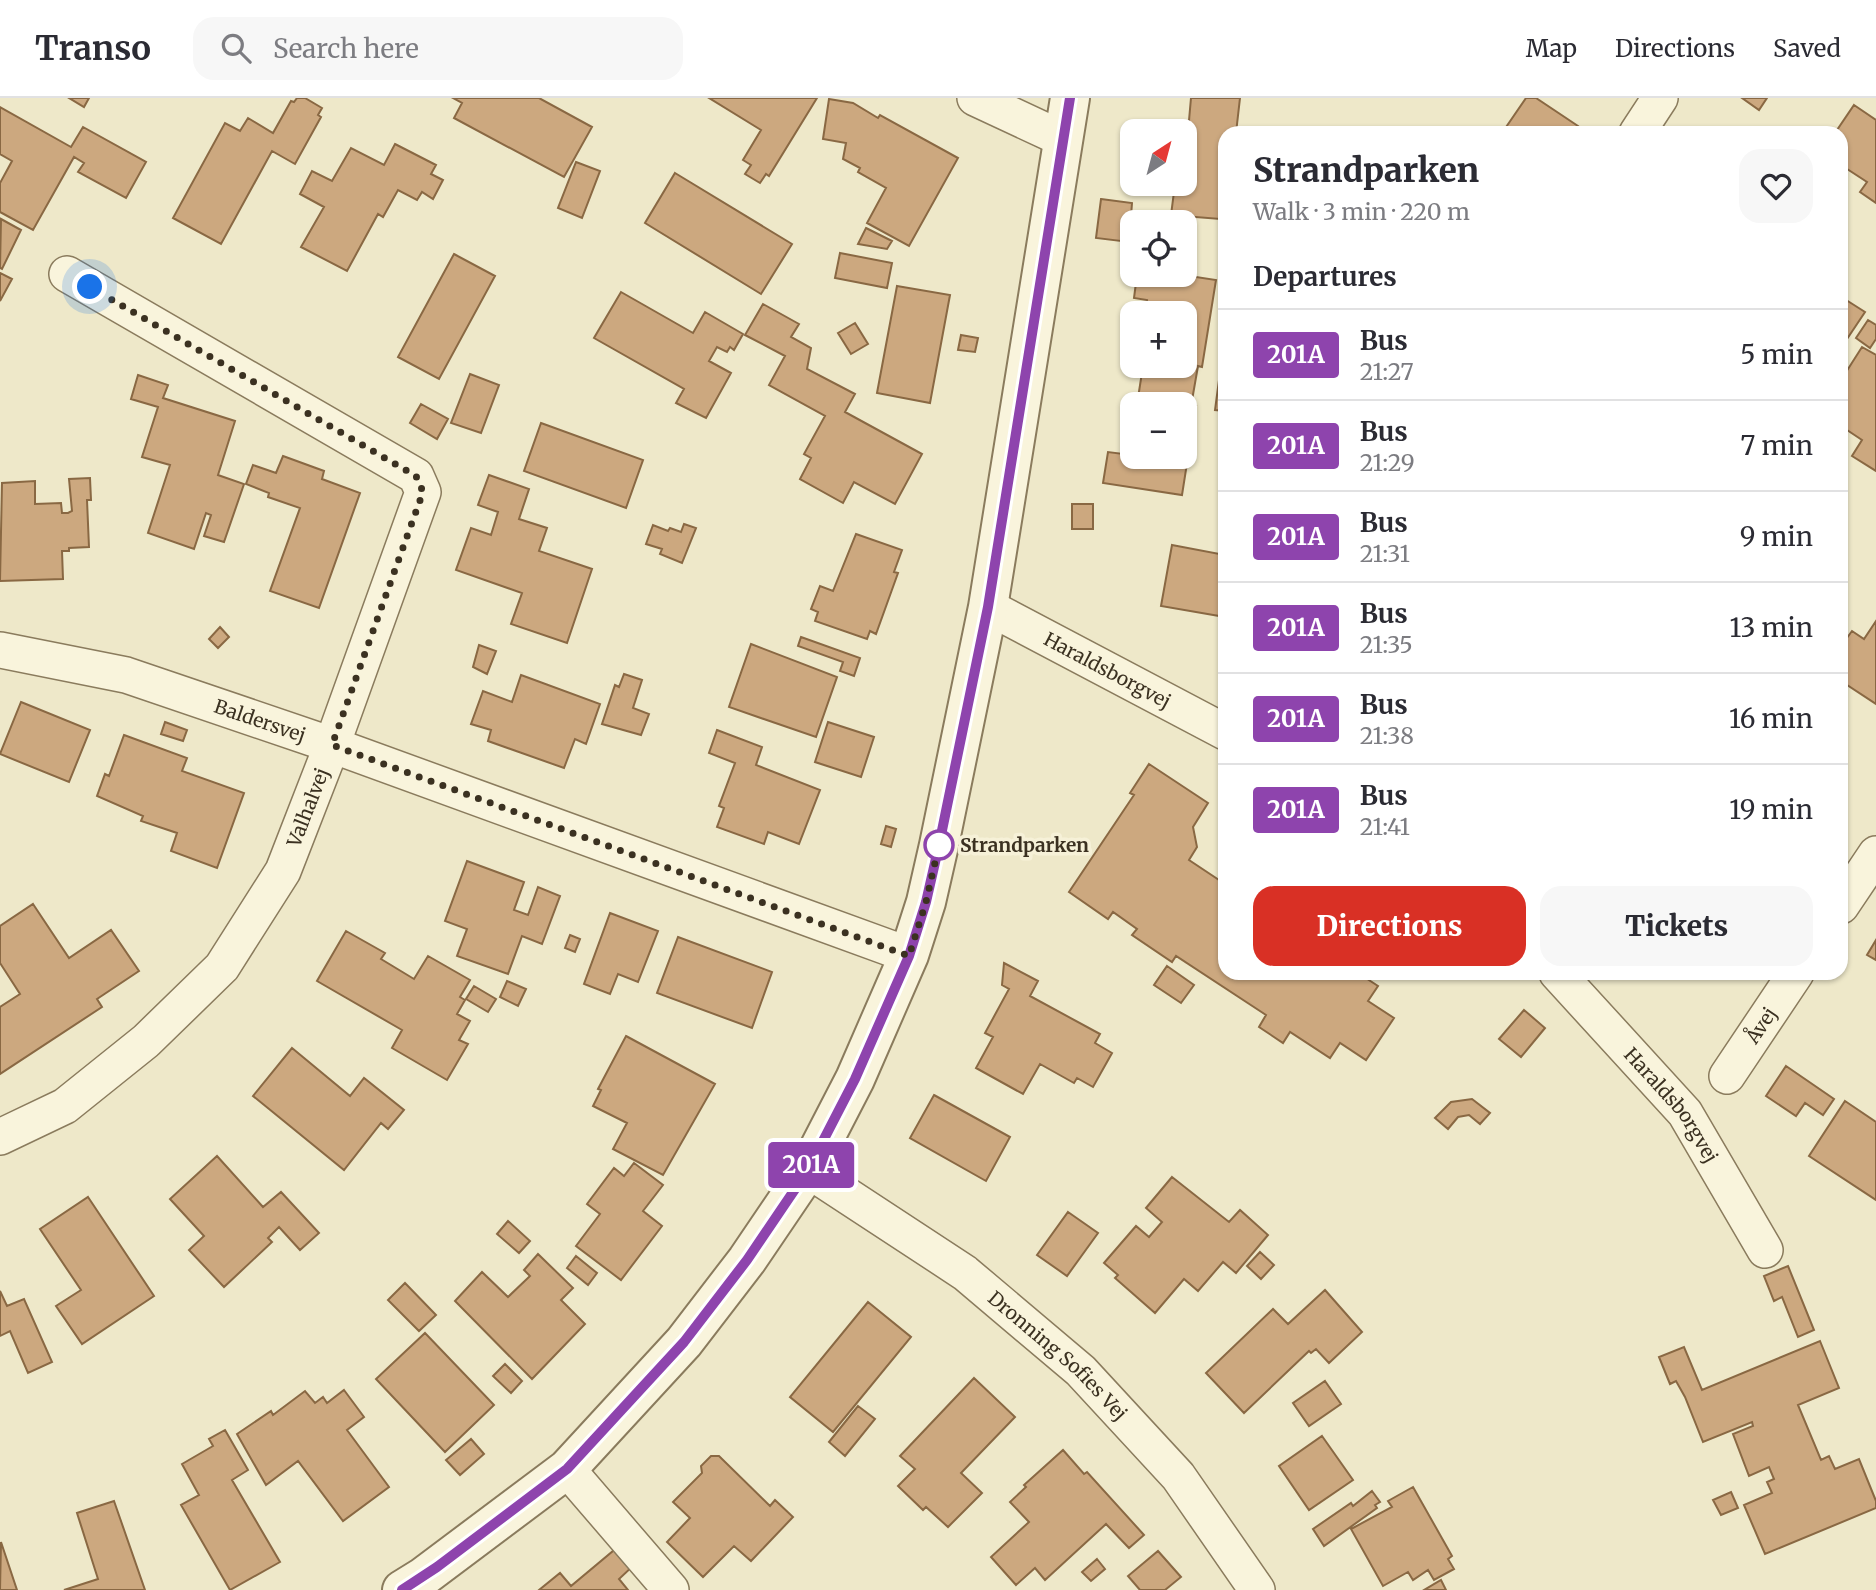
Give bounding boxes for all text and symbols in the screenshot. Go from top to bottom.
search box [193,17,683,80]
text: Transo [35,28,151,69]
icon: search [217,29,255,67]
text: Search here [273,32,419,65]
text: Map [1526,33,1577,64]
text: Directions [1615,33,1735,64]
text: Saved [1773,33,1841,64]
north arrow [1120,119,1197,196]
map controls [1120,119,1197,469]
button: heart [1739,149,1813,223]
text: Strandparken [1253,150,1479,191]
text: Walk · 3 min · 220 m [1253,197,1470,226]
button: locate [1120,210,1197,287]
text: Departures [1253,260,1397,293]
your location [72,269,107,304]
button: + [1120,301,1197,378]
text: Bus [1360,324,1408,357]
text: 5 min [1740,338,1813,371]
text: 201A [1267,339,1325,370]
text: 21:27 [1360,357,1414,386]
button: − [1120,392,1197,469]
text: Bus [1360,415,1408,448]
text: 7 min [1741,429,1813,462]
text: 201A [1267,430,1325,461]
text: 21:29 [1360,448,1415,477]
text: Bus [1360,506,1408,539]
text: 9 min [1740,520,1813,553]
text: 201A [1267,521,1325,552]
text: 21:31 [1360,539,1410,568]
text: Bus [1360,597,1408,630]
text: 13 min [1729,611,1813,644]
text: 201A [1267,612,1325,643]
street label: Haraldsborgvej [1040,627,1175,713]
text: 21:35 [1360,630,1413,659]
text: Bus [1360,688,1408,721]
street label: Baldersvej [211,694,309,747]
text: 16 min [1729,702,1813,735]
text: 201A [1267,703,1325,734]
text: 21:38 [1360,721,1414,750]
street label: Valhalvej [281,764,334,851]
text: Bus [1360,779,1408,812]
text: 19 min [1729,793,1813,826]
text: 201A [1267,794,1325,825]
text: 21:41 [1360,812,1410,841]
marker: Strandparken [924,830,954,860]
place label: Strandparken [960,833,1089,857]
button: Directions [1253,886,1526,966]
button: Tickets [1540,886,1813,966]
street label: Åvej [1739,1003,1782,1049]
street label: Haraldsborgvej [1619,1042,1723,1167]
line badge: 201A [762,1142,860,1188]
text: 201A [782,1149,840,1180]
street label: Dronning Sofies Vej [983,1286,1132,1425]

